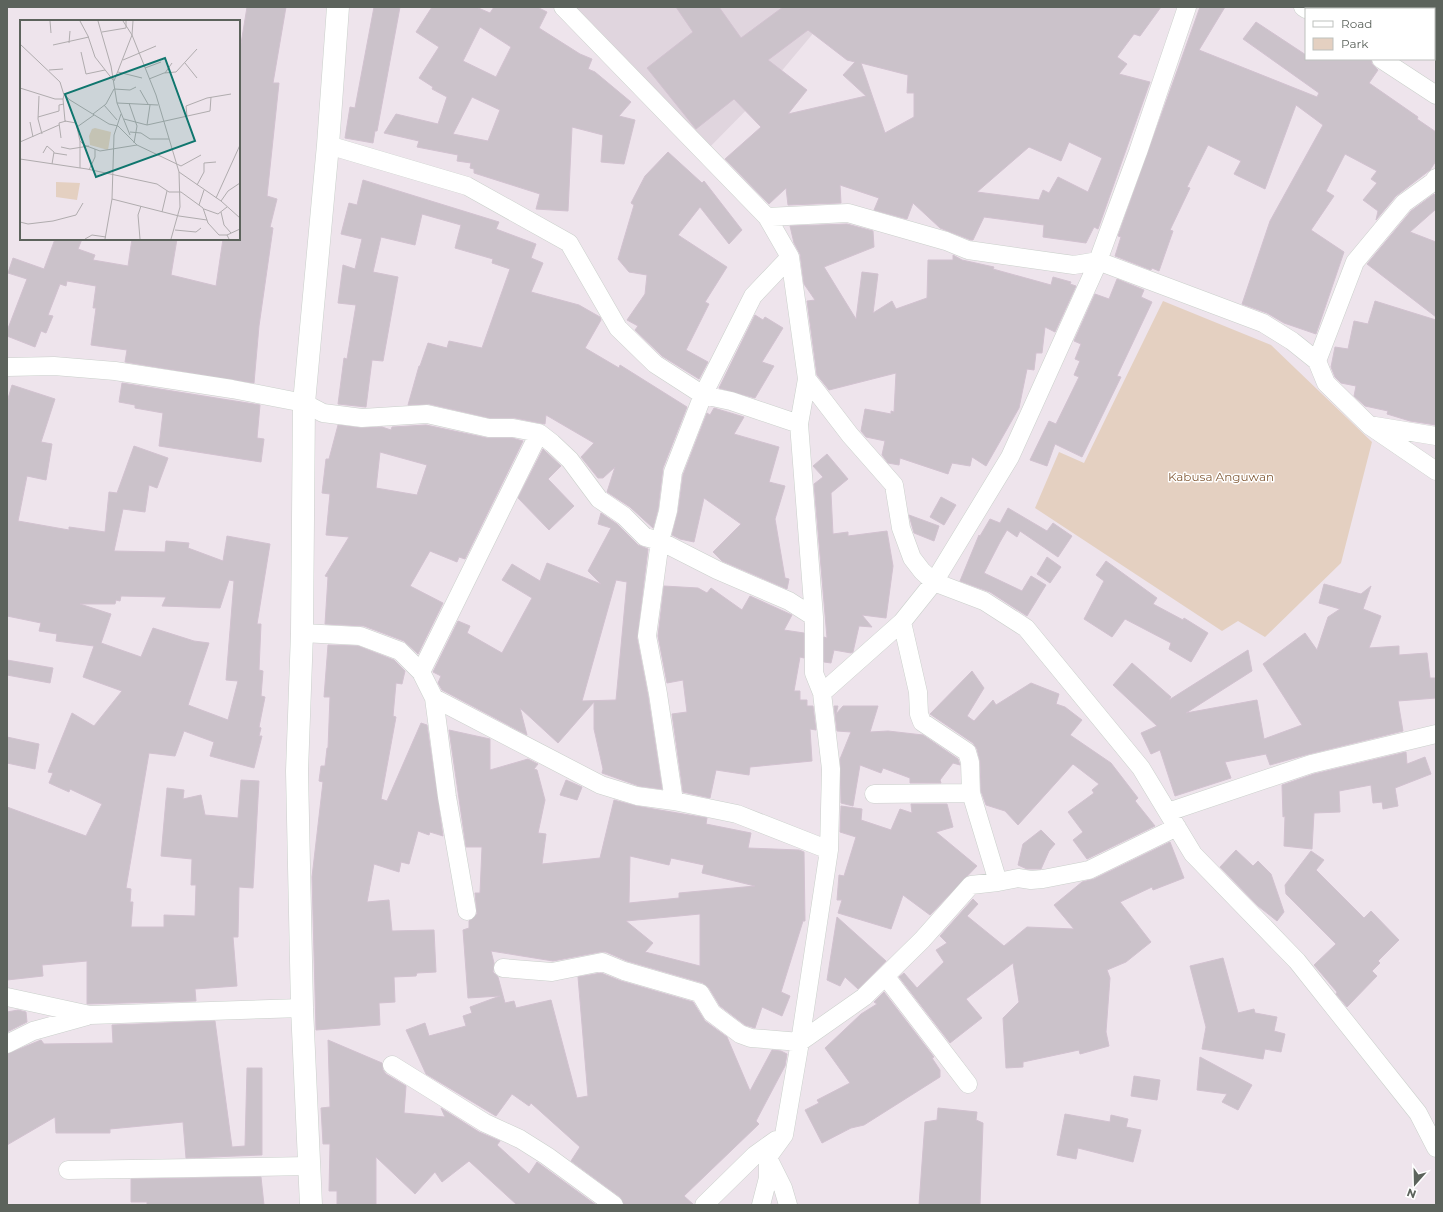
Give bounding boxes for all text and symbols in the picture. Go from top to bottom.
legend [1305,8,1435,60]
text: Road [1341,16,1372,31]
inset map [20,20,240,240]
text: Park [1341,36,1369,51]
park label: Kabusa Anguwan [1168,469,1274,484]
north arrow [1395,1164,1435,1204]
text: N [1405,1185,1418,1201]

